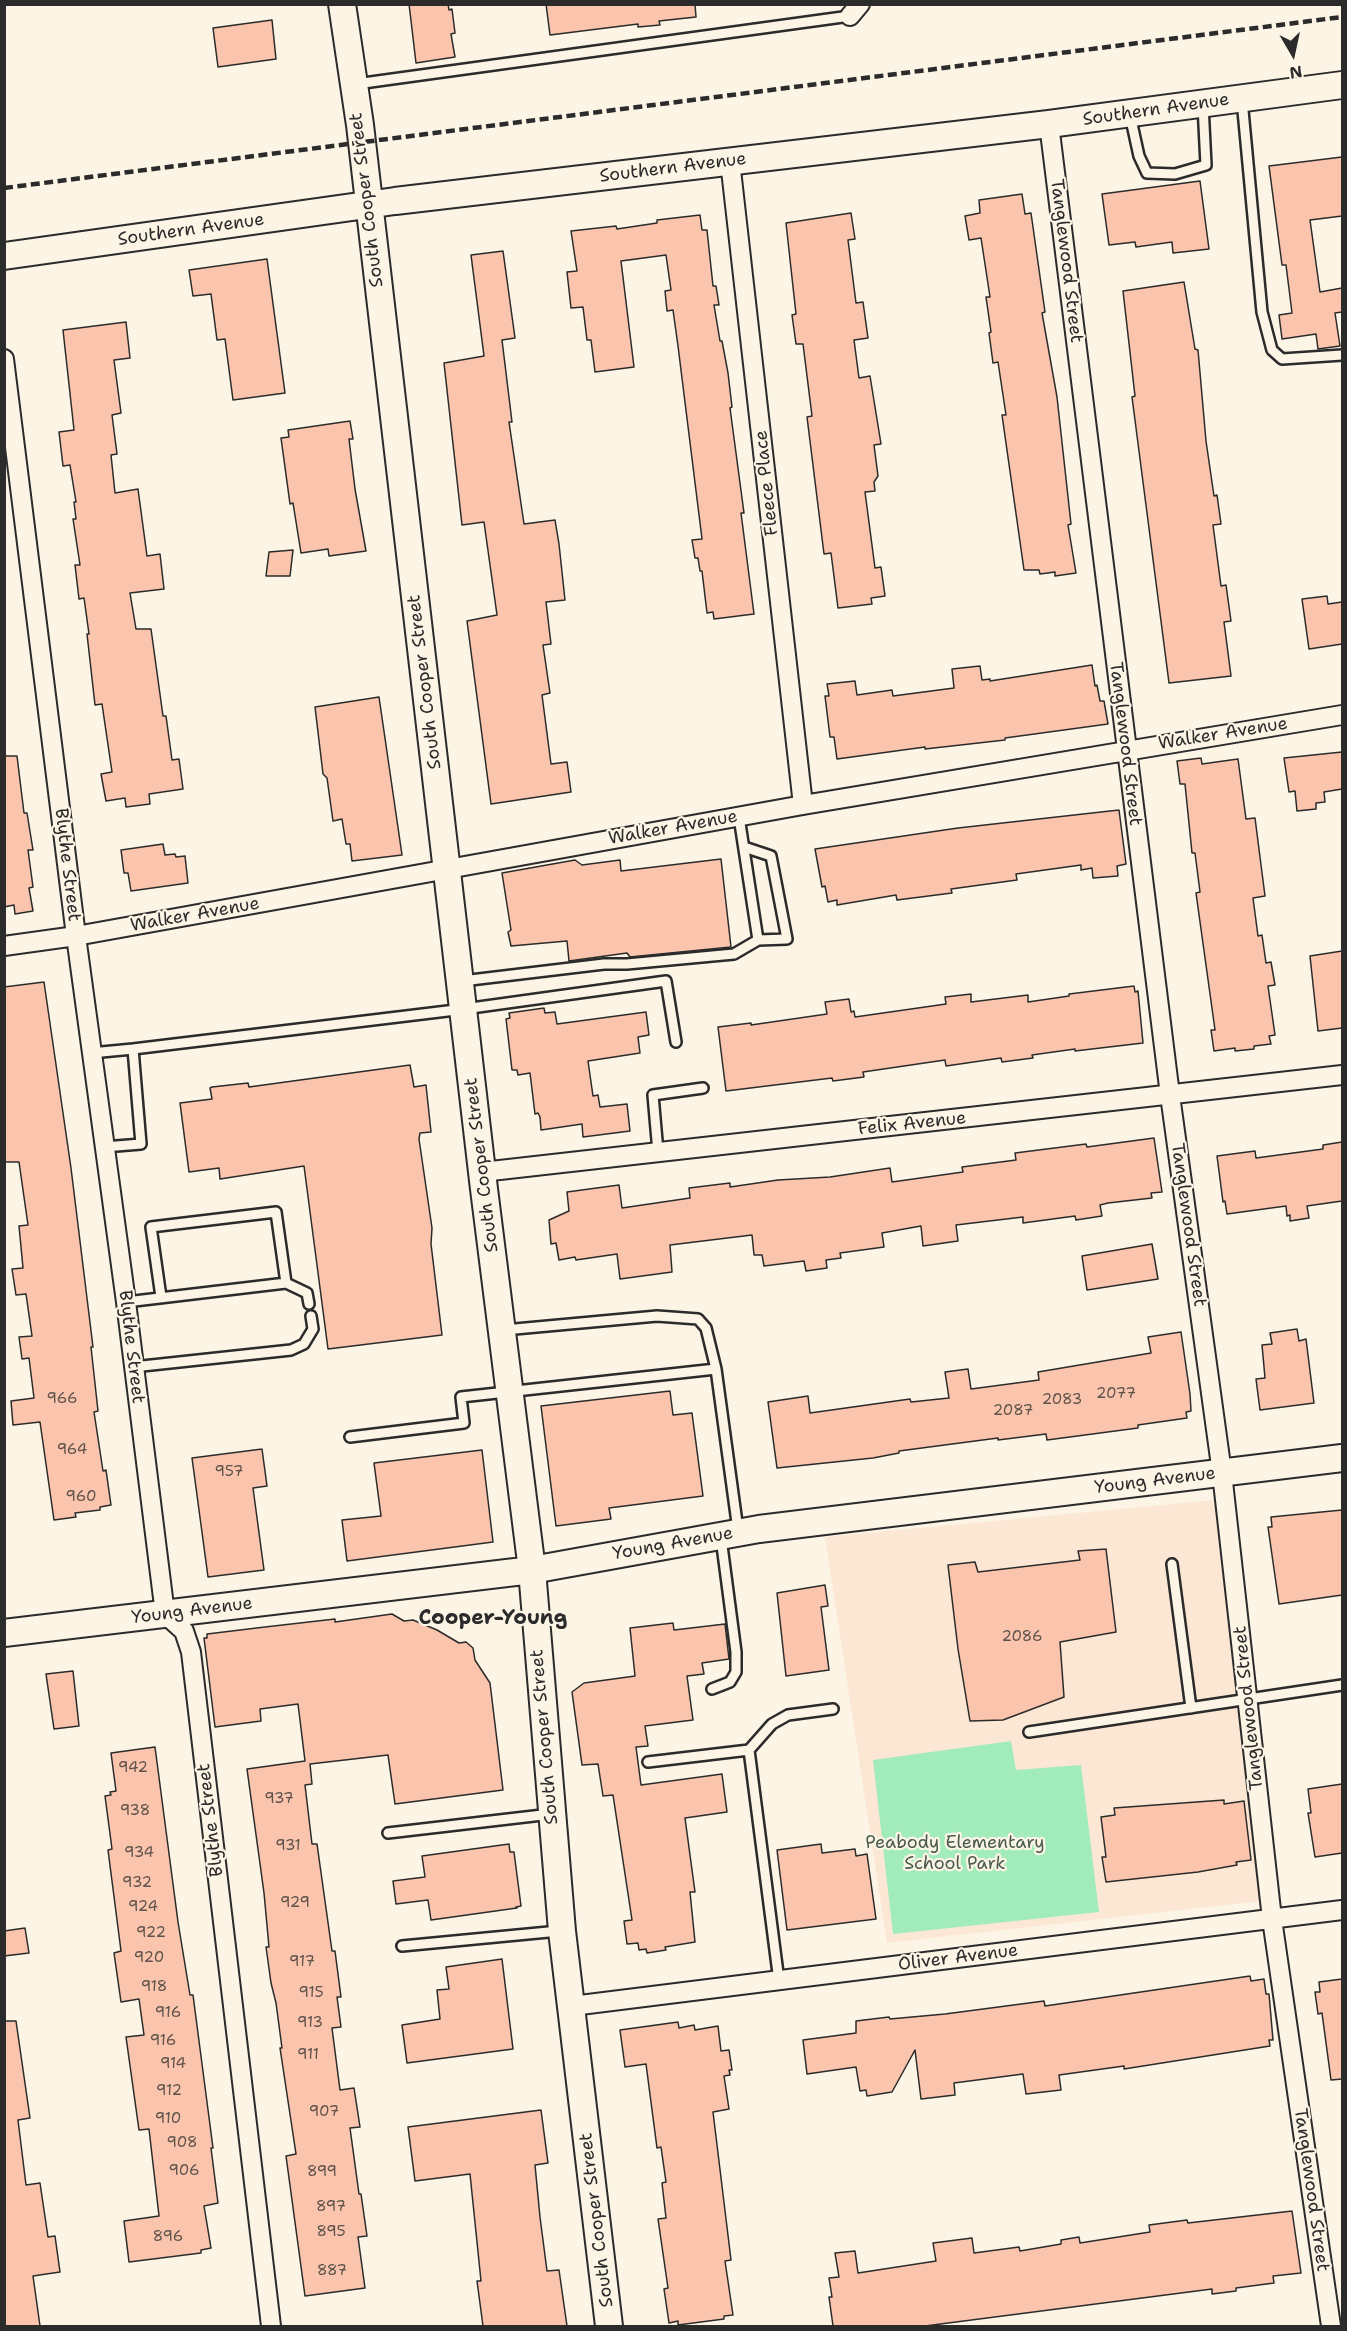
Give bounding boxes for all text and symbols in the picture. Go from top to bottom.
north arrow [1263,24,1323,84]
text: N [1288,61,1304,84]
street label: Southern Avenue [1081,89,1231,131]
street label: South Cooper Street [346,111,388,289]
street label: Southern Avenue [598,148,748,188]
street label: Tanglewood Street [1045,178,1087,344]
street label: Southern Avenue [116,209,266,251]
street label: Fleece Place [751,429,783,537]
street label: South Cooper Street [404,593,446,771]
street label: Tanglewood Street [1104,661,1146,827]
street label: Walker Avenue [1157,713,1289,755]
street label: Walker Avenue [607,806,739,850]
street label: Blythe Street [49,807,85,923]
street label: Walker Avenue [129,893,261,937]
street label: South Cooper Street [461,1076,503,1254]
street label: Felix Avenue [857,1108,967,1140]
street label: Tanglewood Street [1166,1142,1210,1308]
street label: Blythe Street [113,1289,149,1405]
house number: 2077 [1096,1385,1136,1403]
house number: 966 [47,1390,77,1408]
house number: 2083 [1042,1391,1082,1409]
house number: 2087 [993,1402,1033,1420]
house number: 964 [57,1441,87,1459]
house number: 957 [214,1463,244,1481]
street label: Young Avenue [1093,1463,1217,1499]
house number: 960 [66,1488,96,1506]
street label: Young Avenue [611,1523,735,1565]
street label: Young Avenue [130,1593,254,1629]
district label: Cooper-Young [419,1606,567,1632]
street label: Tanglewood Street [1230,1625,1268,1791]
house number: 2086 [1002,1628,1042,1646]
street label: South Cooper Street [527,1648,563,1826]
house number: 942 [118,1759,148,1777]
street label: Blythe Street [193,1762,229,1878]
house number: 937 [264,1790,294,1808]
house number: 938 [120,1802,150,1820]
park label: Peabody Elementary School Park [865,1832,1045,1874]
house number: 931 [275,1837,301,1855]
house number: 934 [124,1844,154,1862]
house number: 932 [122,1874,152,1892]
house number: 929 [280,1894,310,1912]
house number: 924 [128,1898,158,1916]
house number: 922 [136,1924,166,1942]
street label: Oliver Avenue [897,1940,1019,1976]
house number: 920 [134,1949,164,1967]
house number: 917 [289,1953,315,1971]
house number: 918 [141,1978,167,1996]
house number: 915 [298,1984,324,2002]
house number: 916 [155,2004,181,2022]
house number: 913 [297,2014,323,2032]
house number: 916 [150,2032,176,2050]
house number: 911 [297,2046,319,2064]
house number: 914 [160,2055,186,2073]
house number: 912 [156,2082,182,2100]
house number: 907 [309,2103,339,2121]
street label: Tanglewood Street [1289,2107,1333,2273]
house number: 910 [155,2110,181,2128]
street label: South Cooper Street [576,2131,618,2309]
house number: 908 [166,2134,198,2152]
house number: 906 [169,2162,199,2180]
house number: 899 [307,2163,337,2181]
house number: 897 [316,2198,346,2216]
house number: 895 [316,2223,346,2241]
house number: 896 [153,2228,183,2246]
house number: 887 [317,2262,347,2280]

